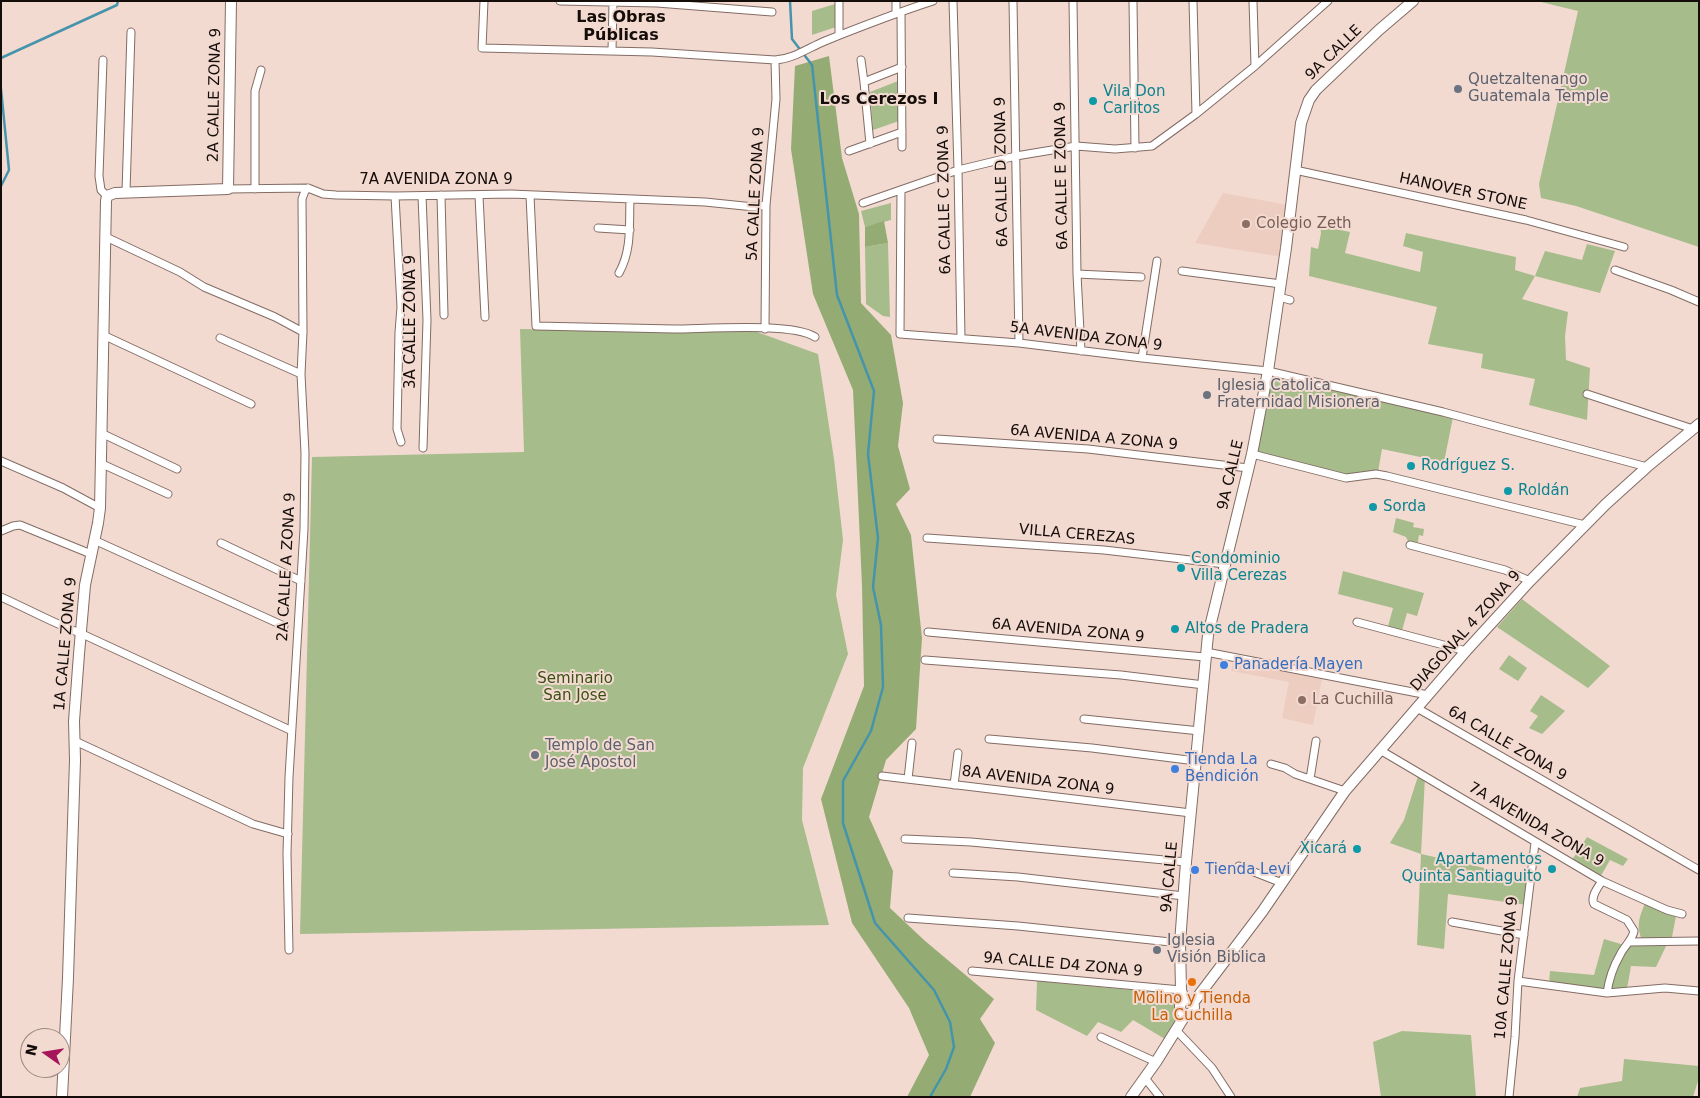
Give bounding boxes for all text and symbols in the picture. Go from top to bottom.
district label: Las Obras Públicas [576,8,666,46]
street label: 9A CALLE [1302,22,1366,84]
street label: 2A CALLE ZONA 9 [205,28,225,162]
place label: Quetzaltenango Guatemala Temple [1468,71,1609,106]
place label: Vila Don Carlitos [1103,83,1165,118]
marker: Quetzaltenango Guatemala Temple [1452,83,1464,95]
district label: Los Cerezos I [820,90,938,110]
marker: Vila Don Carlitos [1087,95,1099,107]
street label: 6A CALLE D ZONA 9 [992,97,1012,247]
street label: 6A CALLE E ZONA 9 [1052,102,1072,250]
street label: 6A CALLE C ZONA 9 [935,125,955,275]
street label: 5A CALLE ZONA 9 [744,127,768,261]
street label: HANOVER STONE [1397,170,1529,214]
street label: 7A AVENIDA ZONA 9 [359,171,513,189]
place label: Colegio Zeth [1256,215,1352,233]
marker: Colegio Zeth [1240,218,1252,230]
street label: 3A CALLE ZONA 9 [402,255,420,389]
street label: 5A AVENIDA ZONA 9 [1009,319,1163,355]
place label: Iglesia Catolica Fraternidad Misionera [1217,377,1380,412]
marker: Iglesia Catolica Fraternidad Misionera [1201,389,1213,401]
street label: 6A AVENIDA A ZONA 9 [1009,422,1179,454]
street label: 9A CALLE [1214,438,1248,512]
place label: Rodríguez S. [1421,457,1515,475]
marker: Rodríguez S. [1405,460,1417,472]
place label: Roldán [1518,482,1569,500]
marker: Roldán [1502,485,1514,497]
street label: 2A CALLE A ZONA 9 [274,492,300,642]
place label: Sorda [1383,498,1426,516]
marker: Sorda [1367,501,1379,513]
street label: VILLA CEREZAS [1018,521,1136,549]
place label: Condominio Villa Cerezas [1191,550,1287,585]
marker: Condominio Villa Cerezas [1175,562,1187,574]
street label: DIAGONAL 4 ZONA 9 [1407,567,1525,695]
street label: 1A CALLE ZONA 9 [51,576,81,712]
street label: 6A AVENIDA ZONA 9 [991,615,1145,647]
place label: Altos de Pradera [1185,620,1309,638]
marker: Altos de Pradera [1169,623,1181,635]
place label: Panadería Mayen [1234,656,1363,674]
marker: Panadería Mayen [1218,659,1230,671]
park label: Seminario San Jose [537,670,613,705]
place label: La Cuchilla [1312,691,1394,709]
marker: La Cuchilla [1296,694,1308,706]
street label: 6A CALLE ZONA 9 [1444,703,1570,785]
place label: Templo de San José Apostol [545,737,655,772]
marker: Templo de San José Apostol [529,749,541,761]
place label: Tienda La Bendición [1185,751,1259,786]
street label: 8A AVENIDA ZONA 9 [961,763,1115,799]
marker: Tienda La Bendición [1169,763,1181,775]
street label: 7A AVENIDA ZONA 9 [1465,779,1607,871]
place label: Xicará [1300,840,1347,858]
street label: 9A CALLE [1158,841,1182,913]
marker: Xicará [1351,843,1363,855]
place label: Apartamentos Quinta Santiaguito [1401,851,1542,886]
place label: Tienda Levi [1205,861,1290,879]
marker: Apartamentos Quinta Santiaguito [1546,863,1558,875]
marker: Tienda Levi [1189,864,1201,876]
street label: 10A CALLE ZONA 9 [1492,896,1522,1040]
place label: Iglesia Visión Biblica [1167,932,1266,967]
marker: Iglesia Visión Biblica [1151,944,1163,956]
street label: 9A CALLE D4 ZONA 9 [983,949,1143,981]
marker: Molino y Tienda La Cuchilla [1186,976,1198,988]
place label: Molino y Tienda La Cuchilla [1133,990,1251,1025]
north arrow [20,1028,70,1078]
text: N [22,1042,40,1057]

